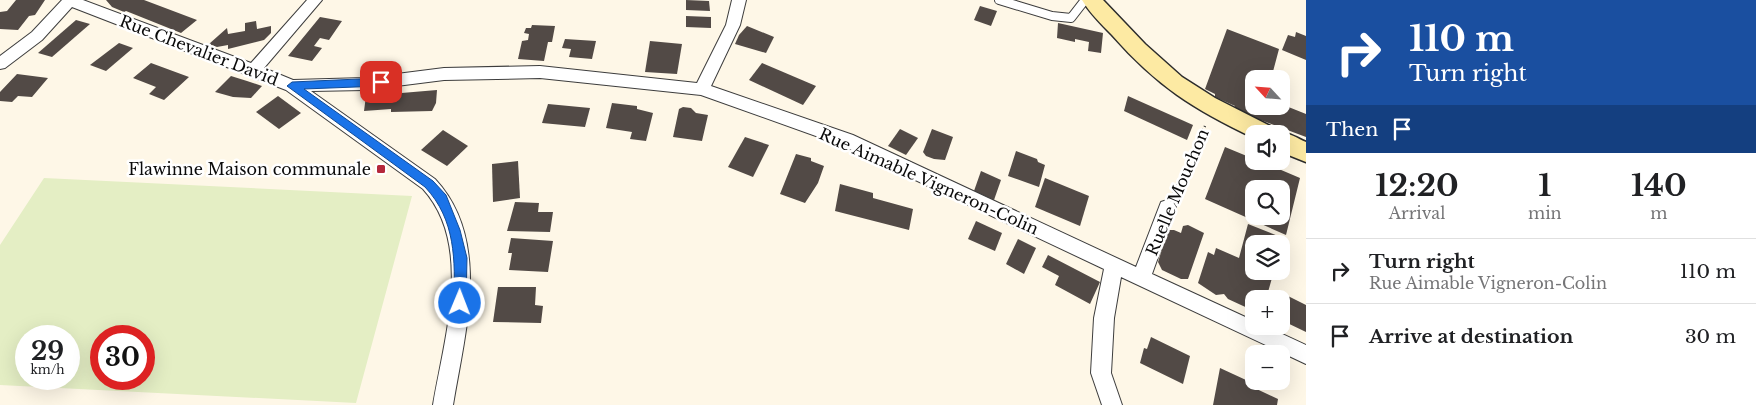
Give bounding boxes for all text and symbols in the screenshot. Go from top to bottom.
street label: Rue Chevalier David [117,10,281,90]
text: 110 m [1409,17,1514,60]
icon: right [1326,20,1391,85]
text: Turn right [1409,60,1527,87]
pin [360,61,402,103]
icon: arrive [367,68,395,96]
north arrow [1245,70,1290,115]
map controls [1245,70,1290,390]
icon: arrive [1388,115,1416,143]
text: Then [1326,118,1378,141]
street label: Rue Aimable Vigneron-Colin [816,123,1042,239]
button: sound [1245,125,1290,170]
street label: Ruelle Mouchon [1141,126,1213,258]
place label: Flawinne Maison communale [128,159,371,179]
marker: Flawinne Maison communale [375,163,387,175]
text: 12:20 [1375,167,1459,204]
text: 1 [1538,167,1551,204]
text: 140 [1631,167,1687,204]
button: search [1245,180,1290,225]
text: Arrival [1389,203,1445,223]
text: min [1528,203,1562,223]
text: m [1650,203,1667,223]
button: layers [1245,235,1290,280]
text: Turn right [1369,250,1475,273]
icon: right [1326,257,1354,285]
text: 110 m [1680,260,1736,283]
text: Rue Aimable Vigneron-Colin [1369,273,1607,293]
position arrow [433,276,485,328]
button: + [1245,290,1290,335]
icon: arrive [1326,322,1354,350]
speed limit sign: 30 [90,325,155,390]
text: Arrive at destination [1369,325,1573,348]
text: 30 m [1685,325,1736,348]
text: 29 [31,336,64,367]
button: − [1245,345,1290,390]
text: km/h [30,362,65,377]

